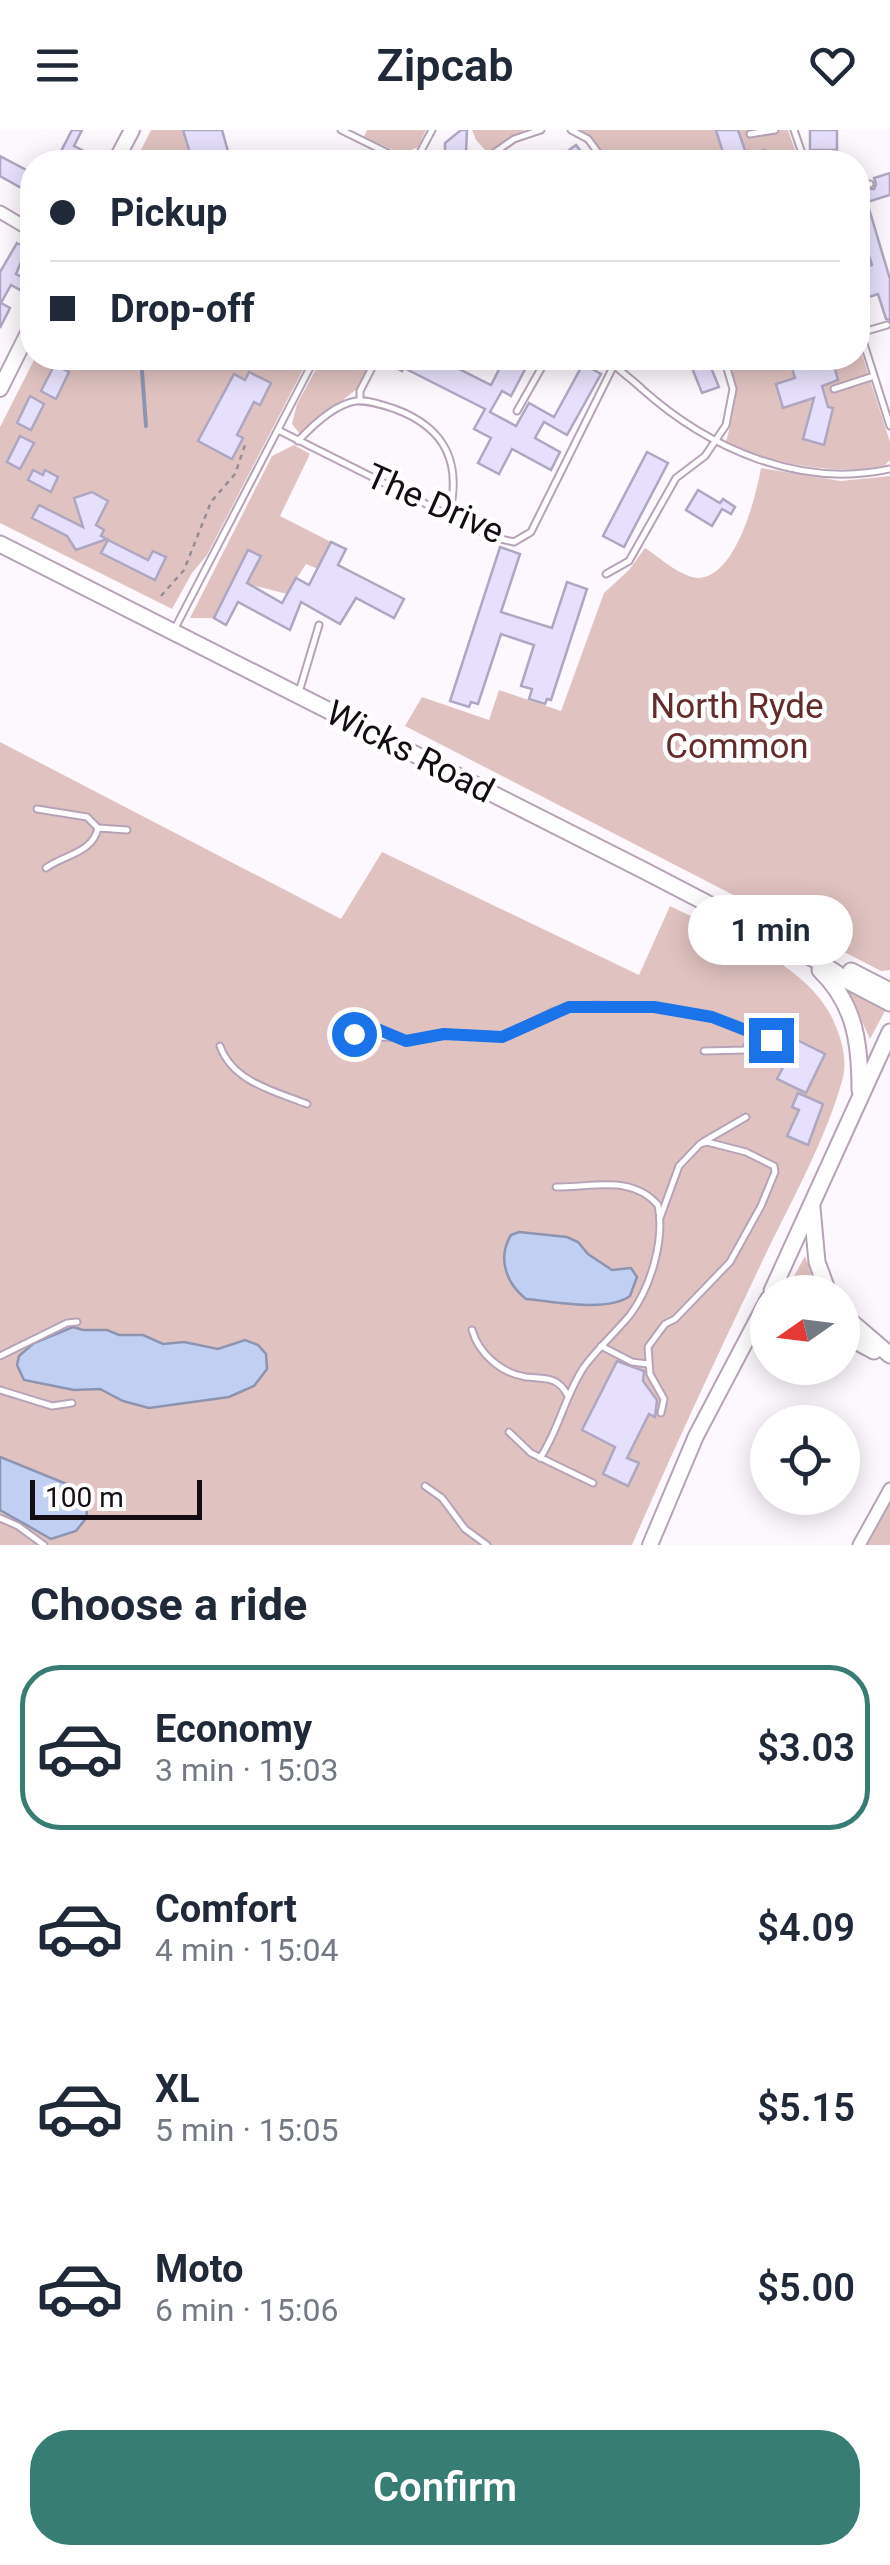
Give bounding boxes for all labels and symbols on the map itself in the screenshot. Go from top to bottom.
street label: The Drive [360,456,510,552]
park label: North Ryde Common [650,686,824,767]
street label: Wicks Road [319,692,501,812]
callout: 1 min [688,895,854,965]
route start [332,1012,377,1057]
route end [749,1018,794,1063]
north arrow [750,1275,860,1385]
scale bar [30,1475,202,1520]

